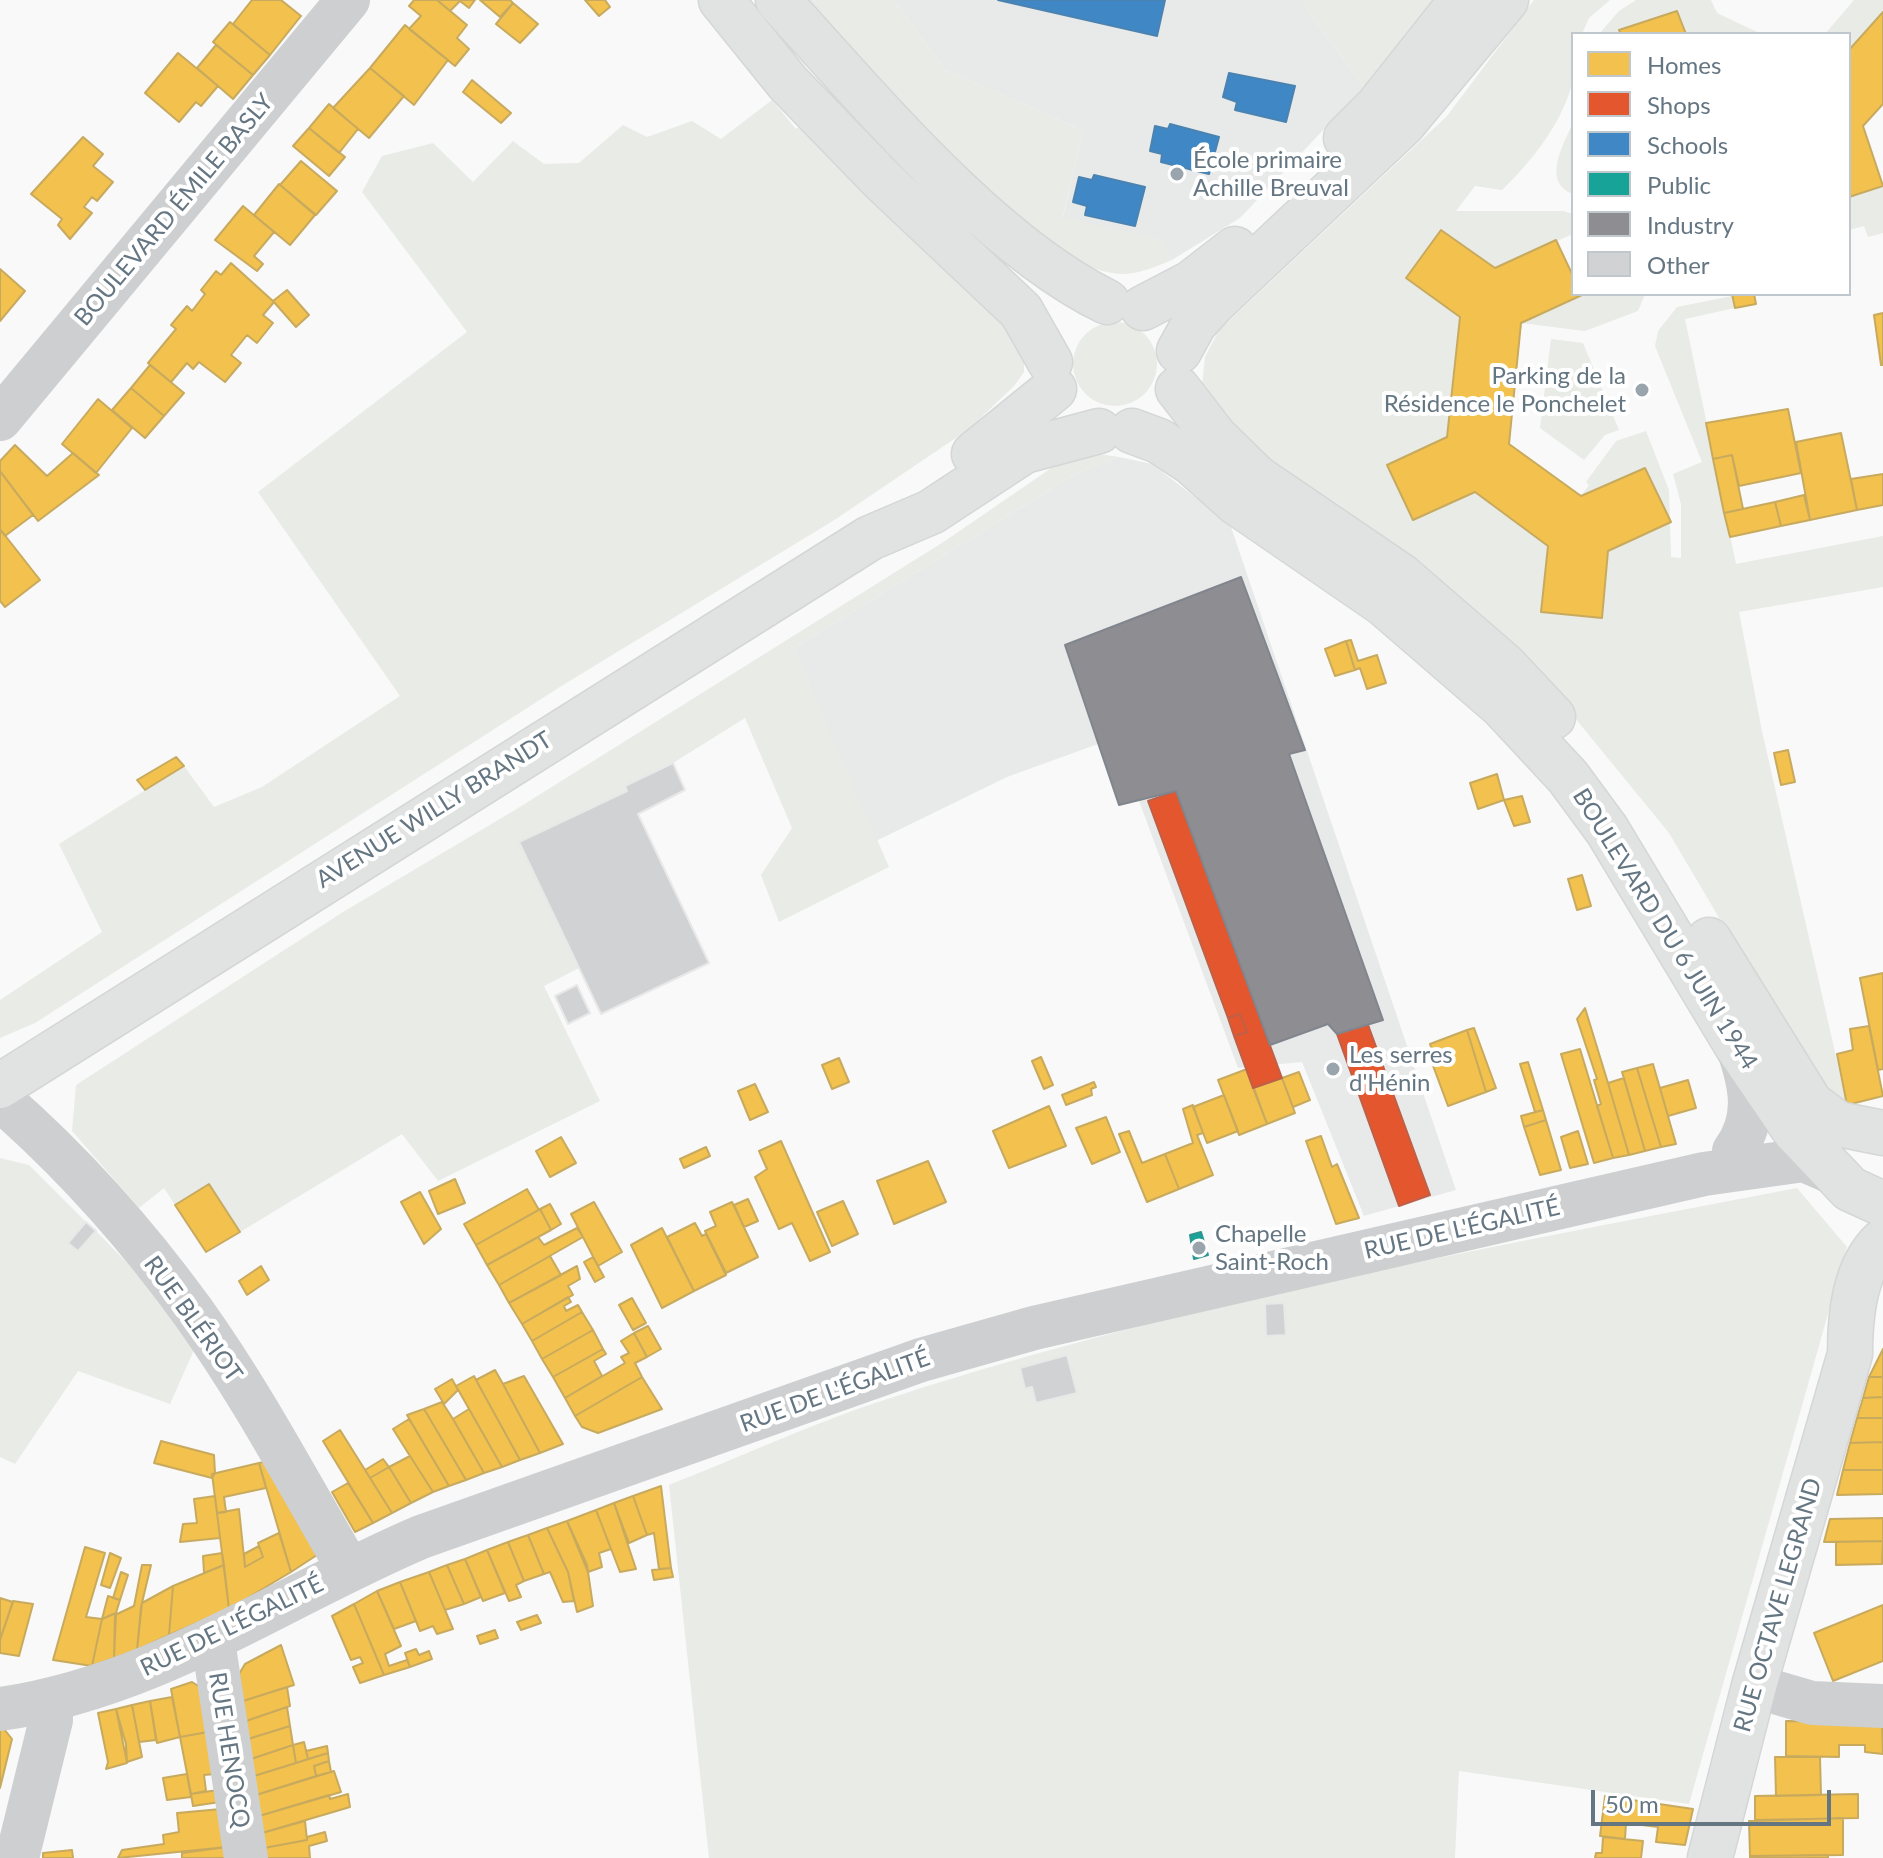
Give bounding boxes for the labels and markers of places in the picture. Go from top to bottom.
place label: École primaire Achille Breuval [1193,146,1349,202]
marker: École primaire Achille Breuval [1168,165,1186,183]
place label: Parking de la Résidence le Ponchelet [1384,362,1626,418]
marker: Parking de la Résidence le Ponchelet [1633,381,1651,399]
place label: Les serres d'Hénin [1349,1041,1453,1097]
marker: Les serres d'Hénin [1324,1060,1342,1078]
place label: Chapelle Saint-Roch [1215,1220,1329,1276]
marker: Chapelle Saint-Roch [1190,1239,1208,1257]

